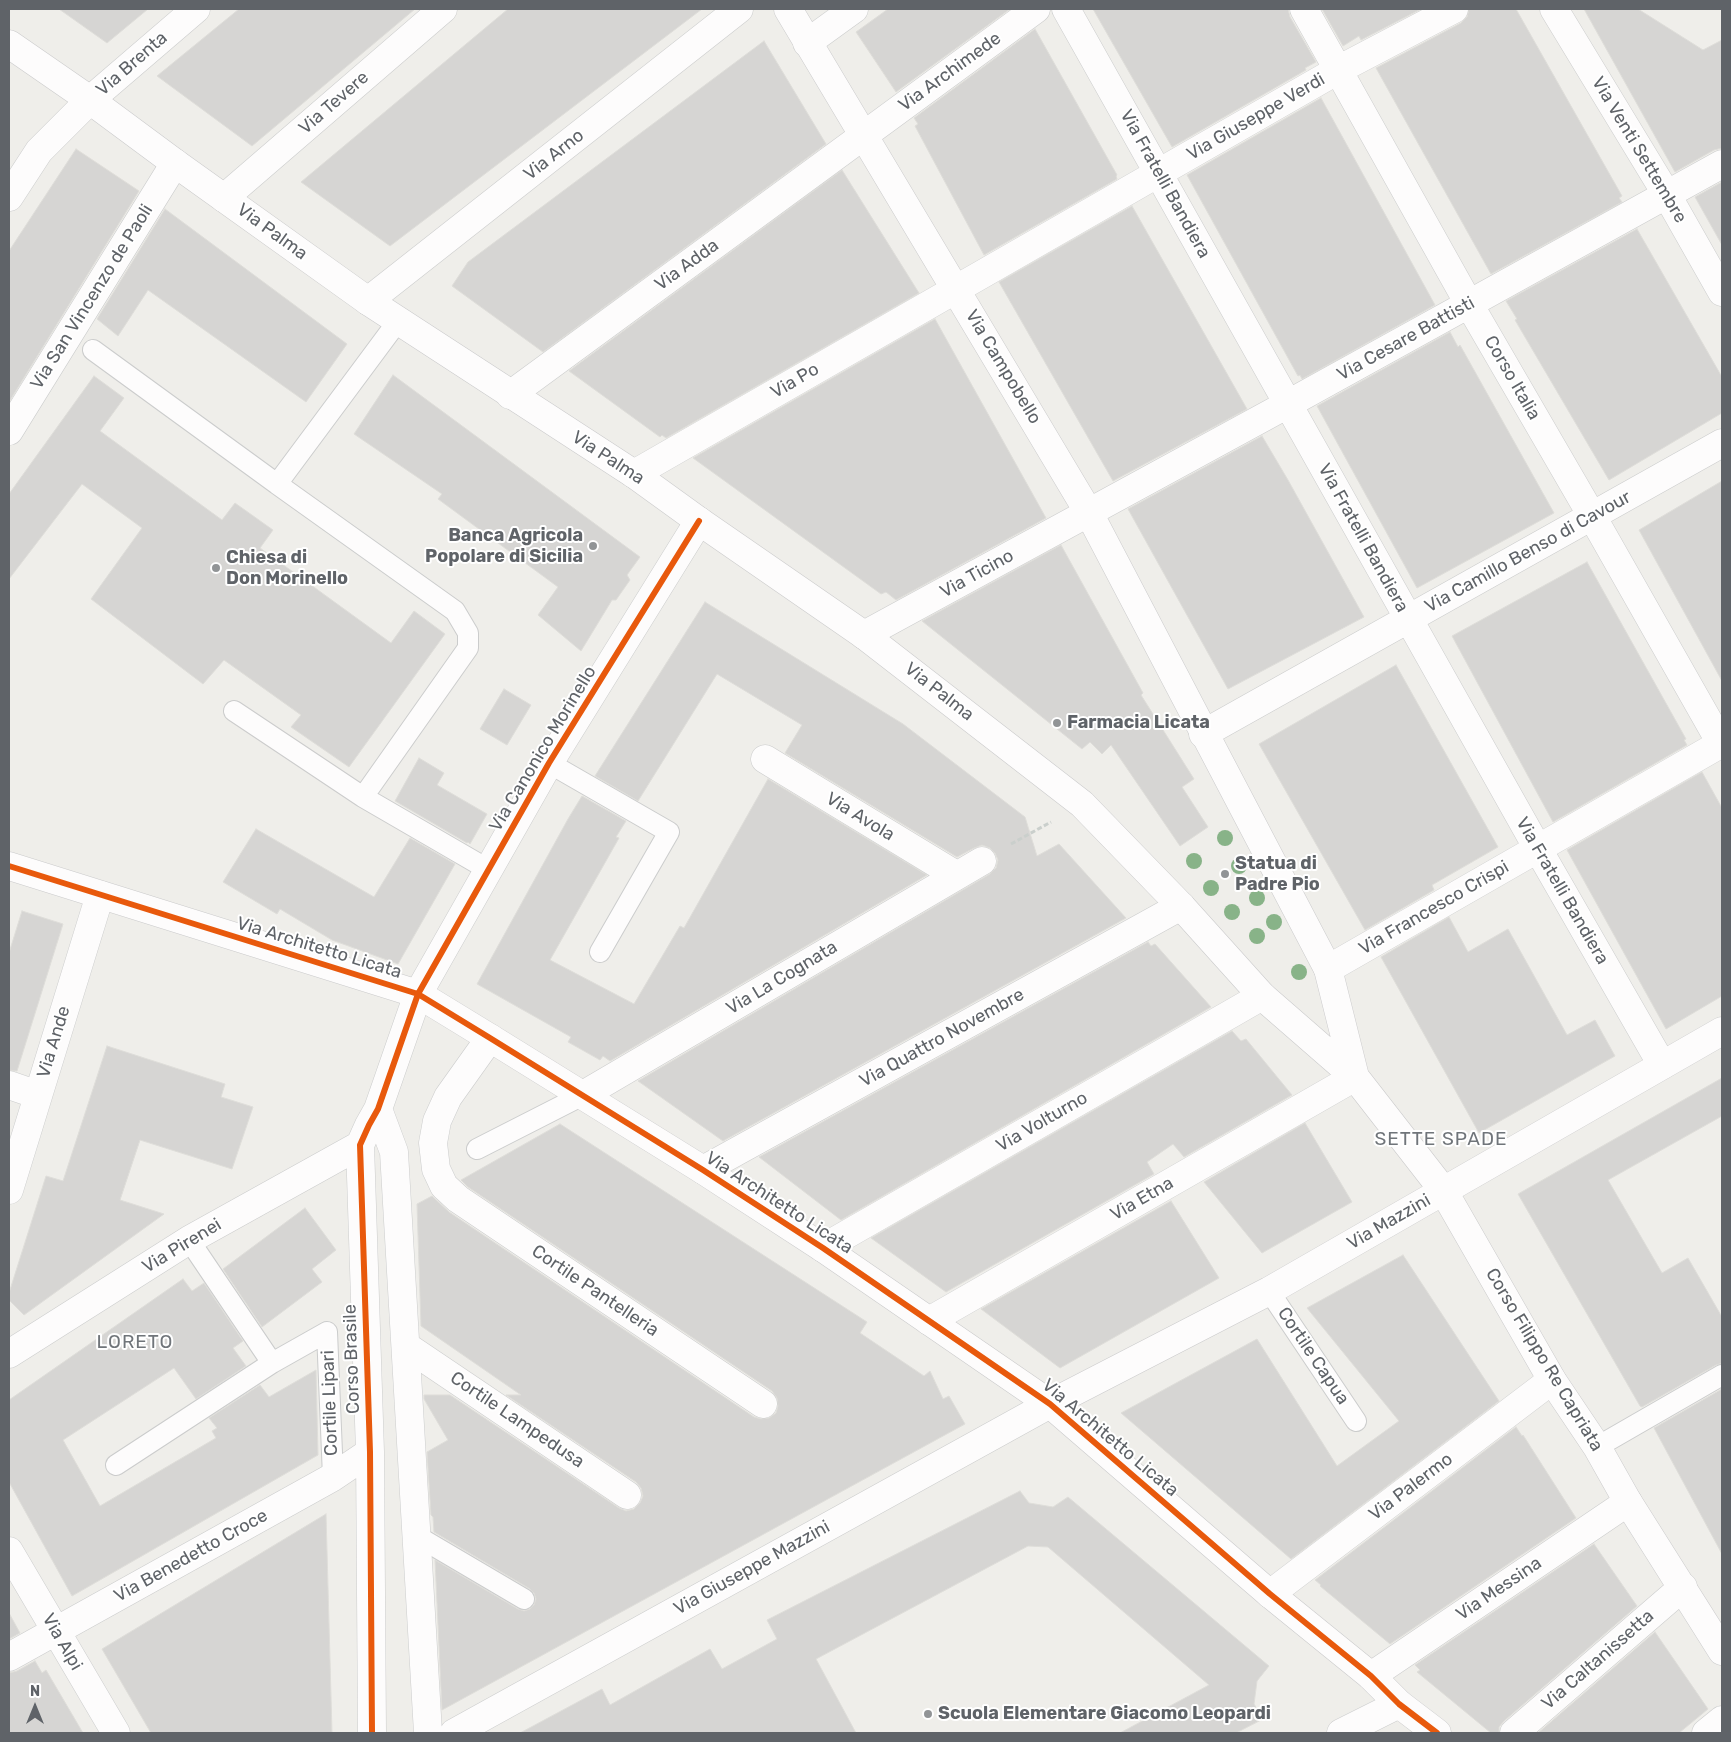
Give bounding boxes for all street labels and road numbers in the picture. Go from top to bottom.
street label: Via Brenta [92,27,172,101]
street label: Via Archimede [895,28,1005,116]
street label: Via Tevere [295,67,373,139]
street label: Via Giuseppe Verdi [1183,69,1329,165]
street label: Via Venti Settembre [1587,73,1691,227]
street label: Via Fratelli Bandiera [1115,106,1215,262]
street label: Via Arno [520,125,588,185]
street label: Via Palma [232,199,312,265]
street label: Via San Vincenzo de Paoli [26,200,158,394]
street label: Via Adda [651,235,723,295]
street label: Via Cesare Battisti [1334,292,1478,386]
street label: Via Campobello [960,306,1046,428]
street label: Corso Italia [1479,332,1545,424]
street label: Via Po [767,359,823,403]
street label: Via Palma [568,427,648,489]
street label: Via Fratelli Bandiera [1313,460,1413,616]
street label: Via Camillo Benso di Cavour [1421,486,1635,618]
street label: Via Ticino [936,545,1018,603]
street label: Via Palma [900,658,978,726]
street label: Via Canonico Morinello [485,662,601,836]
street label: Via Avola [822,788,898,846]
street label: Via Fratelli Bandiera [1511,813,1613,969]
street label: Via Francesco Crispi [1355,856,1513,960]
street label: Via Architetto Licata [234,913,404,983]
street label: Via La Cognata [723,936,841,1020]
street label: Via Quattro Novembre [856,984,1028,1092]
street label: Via Ande [33,1003,75,1081]
street label: Via Volturno [992,1087,1092,1157]
street label: Via Architetto Licata [701,1147,857,1259]
street label: Via Etna [1107,1172,1177,1226]
street label: Via Mazzini [1344,1189,1434,1255]
street label: Via Pirenei [139,1214,225,1278]
street label: Cortile Pantelleria [527,1241,663,1341]
street label: Corso Filippo Re Capriata [1481,1265,1607,1455]
street label: Cortile Capua [1272,1303,1354,1409]
street label: Corso Brasile [339,1304,365,1414]
street label: Cortile Lipari [317,1350,343,1456]
street label: Cortile Lampedusa [446,1367,588,1473]
street label: Via Architetto Licata [1037,1375,1183,1501]
street label: Via Palermo [1365,1448,1457,1526]
street label: Via Benedetto Croce [111,1505,271,1607]
street label: Via Giuseppe Mazzini [670,1516,834,1620]
street label: Via Messina [1452,1553,1546,1625]
street label: Via Caltanissetta [1538,1605,1658,1715]
street label: Via Alpi [37,1610,87,1674]

